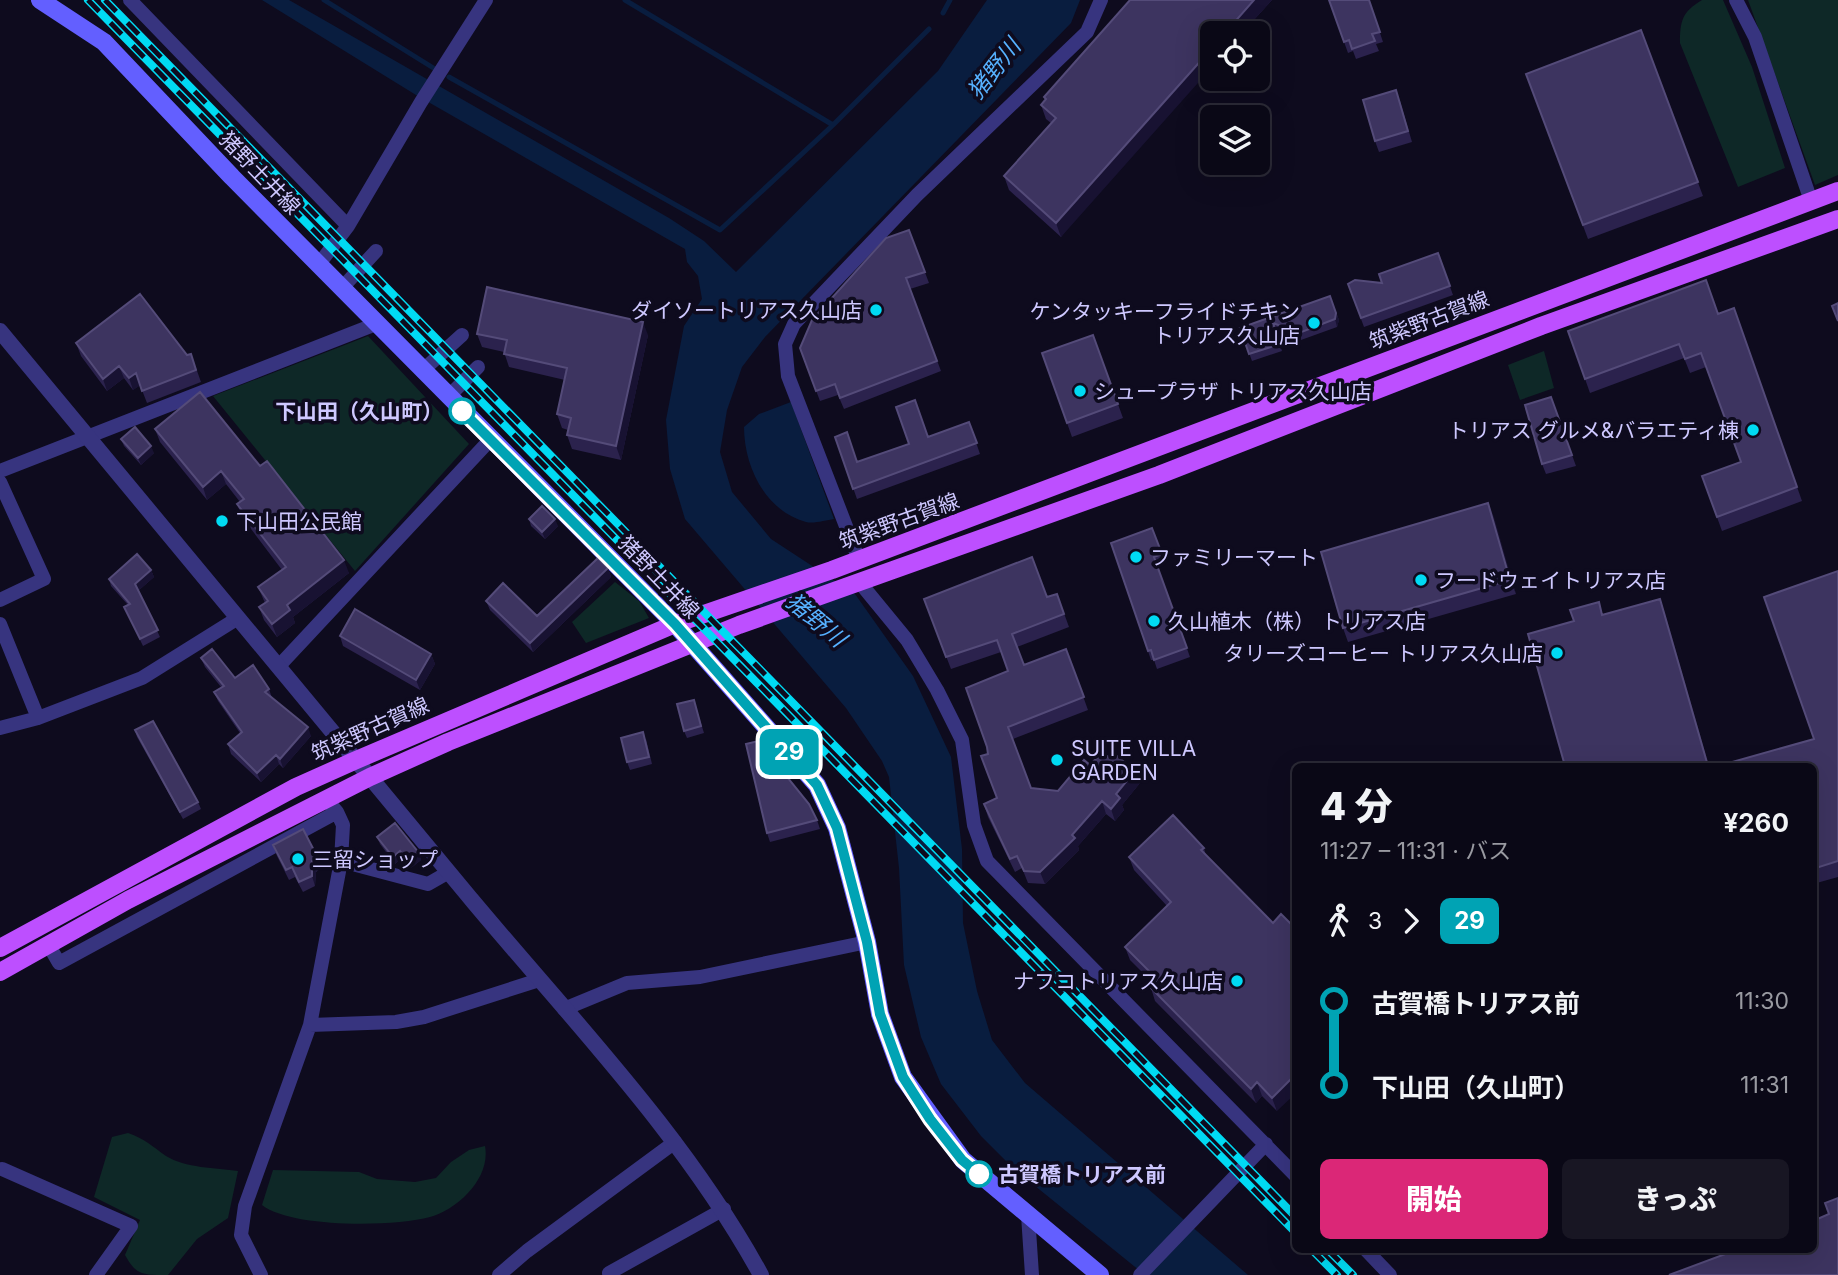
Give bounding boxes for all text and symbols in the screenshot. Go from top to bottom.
map controls [1200,21,1270,175]
button: locate [1200,21,1270,91]
water label: 猪野川 [962,31,1028,105]
button: layers [1200,105,1270,175]
street label: 猪野土井線 [215,127,305,219]
street label: 筑紫野古賀線 [1366,286,1492,354]
place label: ダイソートリアス久山店 [631,298,862,323]
place label: ケンタッキーフライドチキン トリアス久山店 [1030,299,1300,348]
marker: ダイソートリアス久山店 [868,302,884,318]
marker: ケンタッキーフライドチキン トリアス久山店 [1306,315,1322,331]
place label: シュープラザ トリアス久山店 [1094,379,1372,404]
marker: シュープラザ トリアス久山店 [1072,383,1088,399]
marker: 下山田（久山町） [449,398,475,424]
place label: 下山田（久山町） [275,399,443,424]
place label: トリアス グルメ&バラエティ棟 [1448,418,1739,443]
marker: トリアス グルメ&バラエティ棟 [1745,422,1761,438]
street label: 筑紫野古賀線 [836,488,962,554]
place label: 下山田公民館 [236,509,362,534]
marker: 下山田公民館 [214,513,230,529]
street label: 猪野土井線 [614,531,704,623]
place label: ファミリーマート [1150,545,1318,570]
marker: ファミリーマート [1128,549,1144,565]
place label: フードウェイトリアス店 [1435,568,1666,593]
marker: フードウェイトリアス店 [1413,572,1429,588]
water label: 猪野川 [781,587,854,655]
place label: 久山植木（株） トリアス店 [1168,609,1426,634]
marker: 久山植木（株） トリアス店 [1146,613,1162,629]
place label: タリーズコーヒー トリアス久山店 [1223,641,1543,666]
marker: タリーズコーヒー トリアス久山店 [1549,645,1565,661]
street label: 筑紫野古賀線 [307,692,433,766]
line badge: 29 [758,729,820,775]
place label: SUITE VILLA GARDEN [1071,736,1196,785]
text: 29 [774,737,804,766]
marker: SUITE VILLA GARDEN [1049,752,1065,768]
text: 4 分 [1320,783,1392,829]
text: ¥260 [1723,807,1789,838]
text: 11:27 – 11:31 · バス [1320,837,1511,865]
place label: 三留ショップ [312,847,438,872]
marker: 三留ショップ [290,851,306,867]
icon: walk [1320,902,1358,940]
icon: forward [1392,902,1430,940]
text: 29 [1454,906,1485,935]
text: 3 [1368,907,1382,935]
place label: ナフコトリアス久山店 [1013,969,1223,994]
marker: ナフコトリアス久山店 [1229,973,1245,989]
text: 11:30 [1735,987,1789,1015]
text: 古賀橋トリアス前 [1372,988,1580,1019]
text: 11:31 [1740,1071,1789,1099]
text: 下山田（久山町） [1372,1072,1580,1103]
button: 開始 [1320,1159,1548,1239]
button: きっぷ [1562,1159,1789,1239]
marker: 古賀橋トリアス前 [966,1161,992,1187]
place label: 古賀橋トリアス前 [998,1162,1166,1187]

